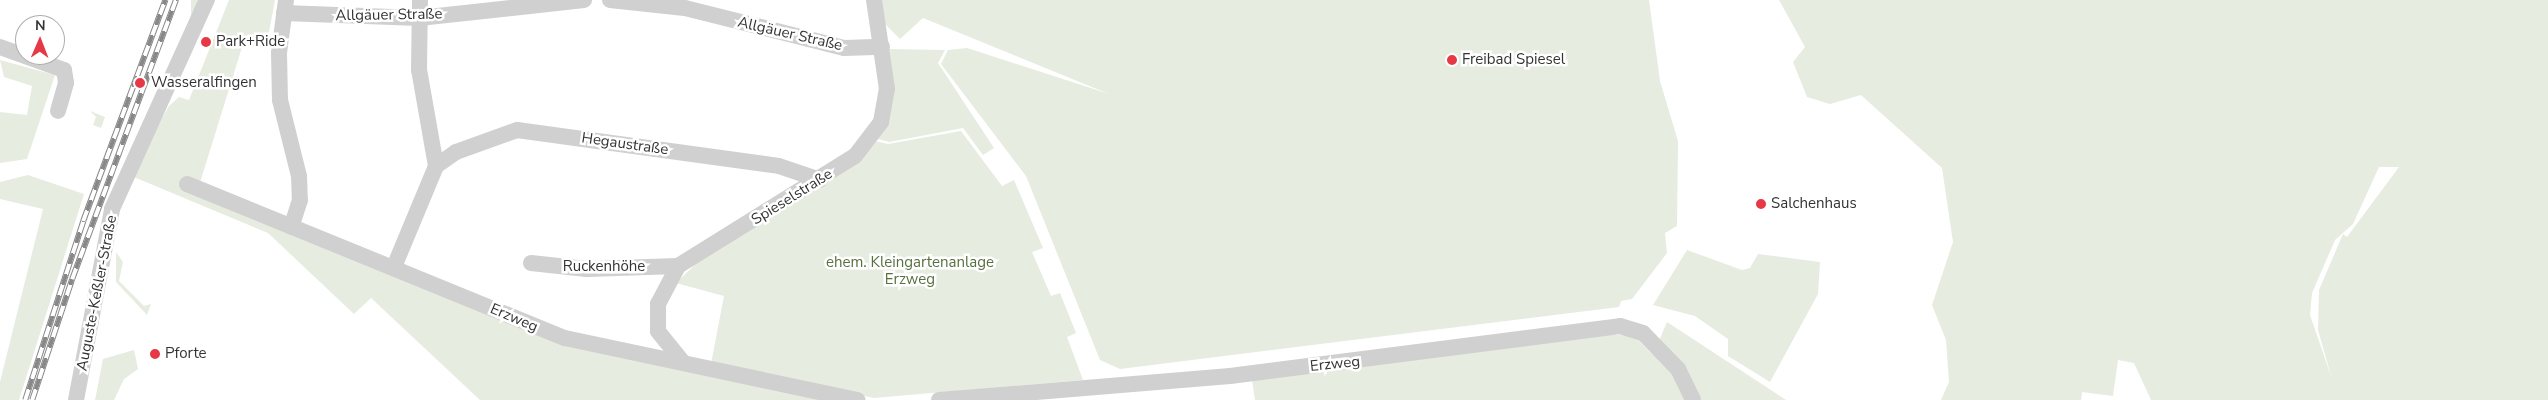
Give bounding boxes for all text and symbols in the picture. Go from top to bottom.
street label: Allgäuer Straße [335,5,443,25]
street label: Allgäuer Straße [736,13,844,55]
north arrow [15,15,65,65]
text: N [35,16,46,35]
place label: Park+Ride [216,33,285,51]
marker: Park+Ride [200,36,212,48]
place label: Freibad Spiesel [1462,51,1565,69]
marker: Freibad Spiesel [1446,54,1458,66]
place label: Wasseralfingen [151,74,257,92]
marker: Wasseralfingen [133,76,147,90]
street label: Hegaustraße [580,129,670,159]
street label: Spieselstraße [748,165,836,229]
place label: Salchenhaus [1771,195,1857,213]
marker: Salchenhaus [1755,198,1767,210]
street label: Auguste-Keßler-Straße [73,214,121,372]
park label: ehem. Kleingartenanlage Erzweg [826,253,994,288]
street label: Ruckenhöhe [563,258,645,276]
street label: Erzweg [487,300,541,336]
place label: Pforte [165,345,207,363]
marker: Pforte [149,348,161,360]
street label: Erzweg [1309,352,1361,376]

